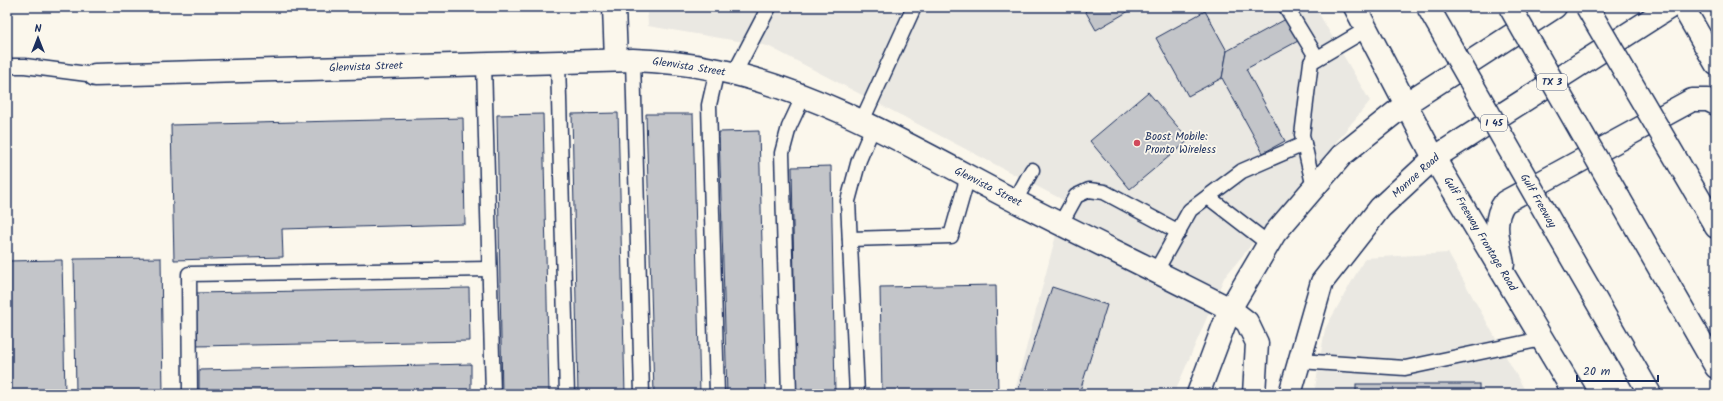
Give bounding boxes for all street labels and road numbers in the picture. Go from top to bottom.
street label: Glenvista Street [651,52,728,82]
street label: Glenvista Street [329,57,404,77]
road number: TX 3 [1537,74,1567,90]
road number: I 45 [1481,115,1507,131]
street label: Monroe Road [1388,149,1445,203]
street label: Glenvista Street [951,162,1026,212]
street label: Gulf Freeway [1515,170,1561,232]
street label: Gulf Freeway Frontage Road [1439,173,1522,295]

